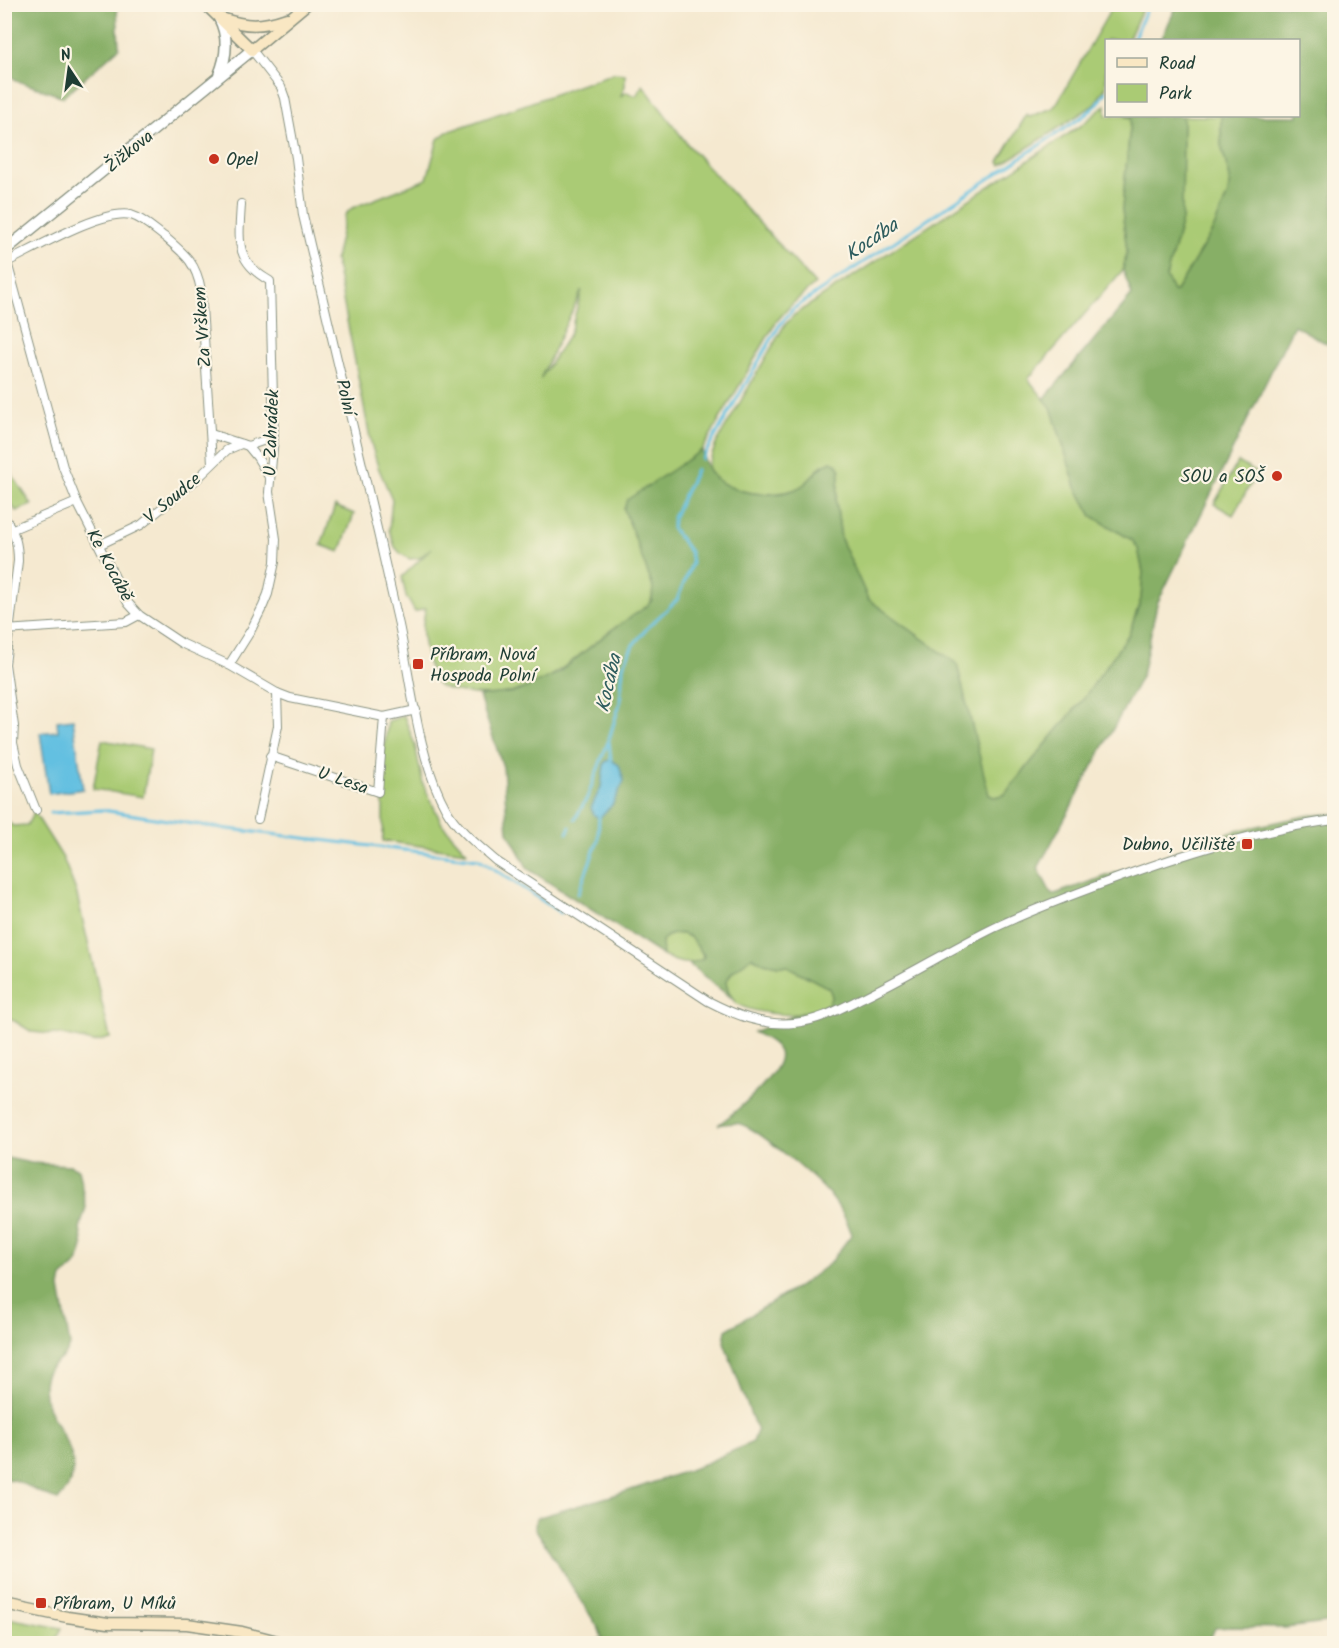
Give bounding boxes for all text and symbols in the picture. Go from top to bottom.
north arrow [39,39,99,99]
legend [1105,39,1300,117]
text: N [58,43,74,69]
text: Road [1159,50,1196,79]
text: Park [1159,80,1192,109]
street label: Žižkova [99,123,161,181]
place label: Opel [226,146,259,175]
marker: Opel [207,152,221,166]
water label: Kocába [839,210,907,270]
street label: Za Vrškem [186,286,221,368]
street label: Polní [326,376,363,421]
street label: U Zahrádek [256,388,289,477]
place label: SOU a SOŠ [1181,463,1267,492]
street label: V Soudce [137,466,208,532]
marker: SOU a SOŠ [1270,469,1284,483]
street label: Ke Kocábě [77,524,140,608]
place label: Příbram, Nová Hospoda Polní [430,641,538,691]
water label: Kocába [588,649,633,716]
marker: Příbram, Nová Hospoda Polní [411,657,425,671]
street label: U Lesa [313,759,372,804]
place label: Dubno, Učiliště [1122,831,1236,860]
marker: Dubno, Učiliště [1240,837,1254,851]
place label: Příbram, U Míků [53,1590,176,1619]
marker: Příbram, U Míků [34,1596,48,1610]

